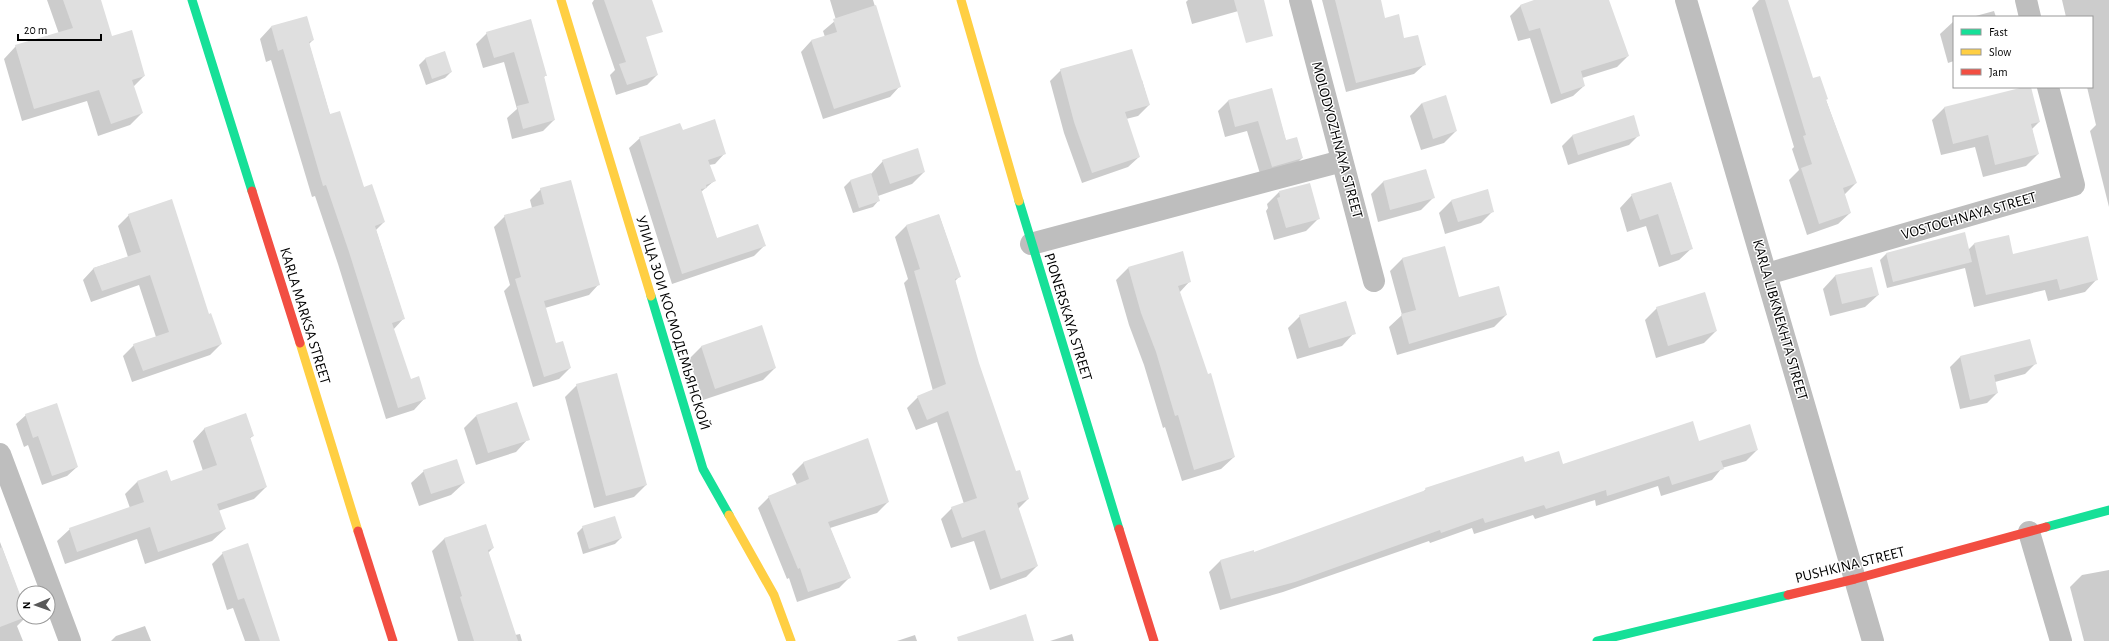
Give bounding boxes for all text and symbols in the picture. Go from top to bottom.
scale bar [18,16,101,42]
legend [1953,16,2093,88]
text: 20 m [24,24,47,36]
text: Fast [1989,26,2008,38]
text: Slow [1989,46,2011,58]
street label: MOLODYOZHNAYA STREET [1309,60,1365,221]
text: Jam [1989,66,2008,78]
street label: VOSTOCHNAYA STREET [1900,189,2039,242]
street label: УЛИЦА ЗОИ КОСМОДЕМЬЯНСКОЙ [633,214,713,432]
street label: KARLA LIBKNEKHTA STREET [1750,238,1810,403]
street label: KARLA MARKSA STREET [277,246,333,387]
street label: PIONERSKAYA STREET [1041,251,1095,383]
street label: PUSHKINA STREET [1794,544,1907,586]
north arrow [16,585,56,625]
text: N [21,601,32,609]

